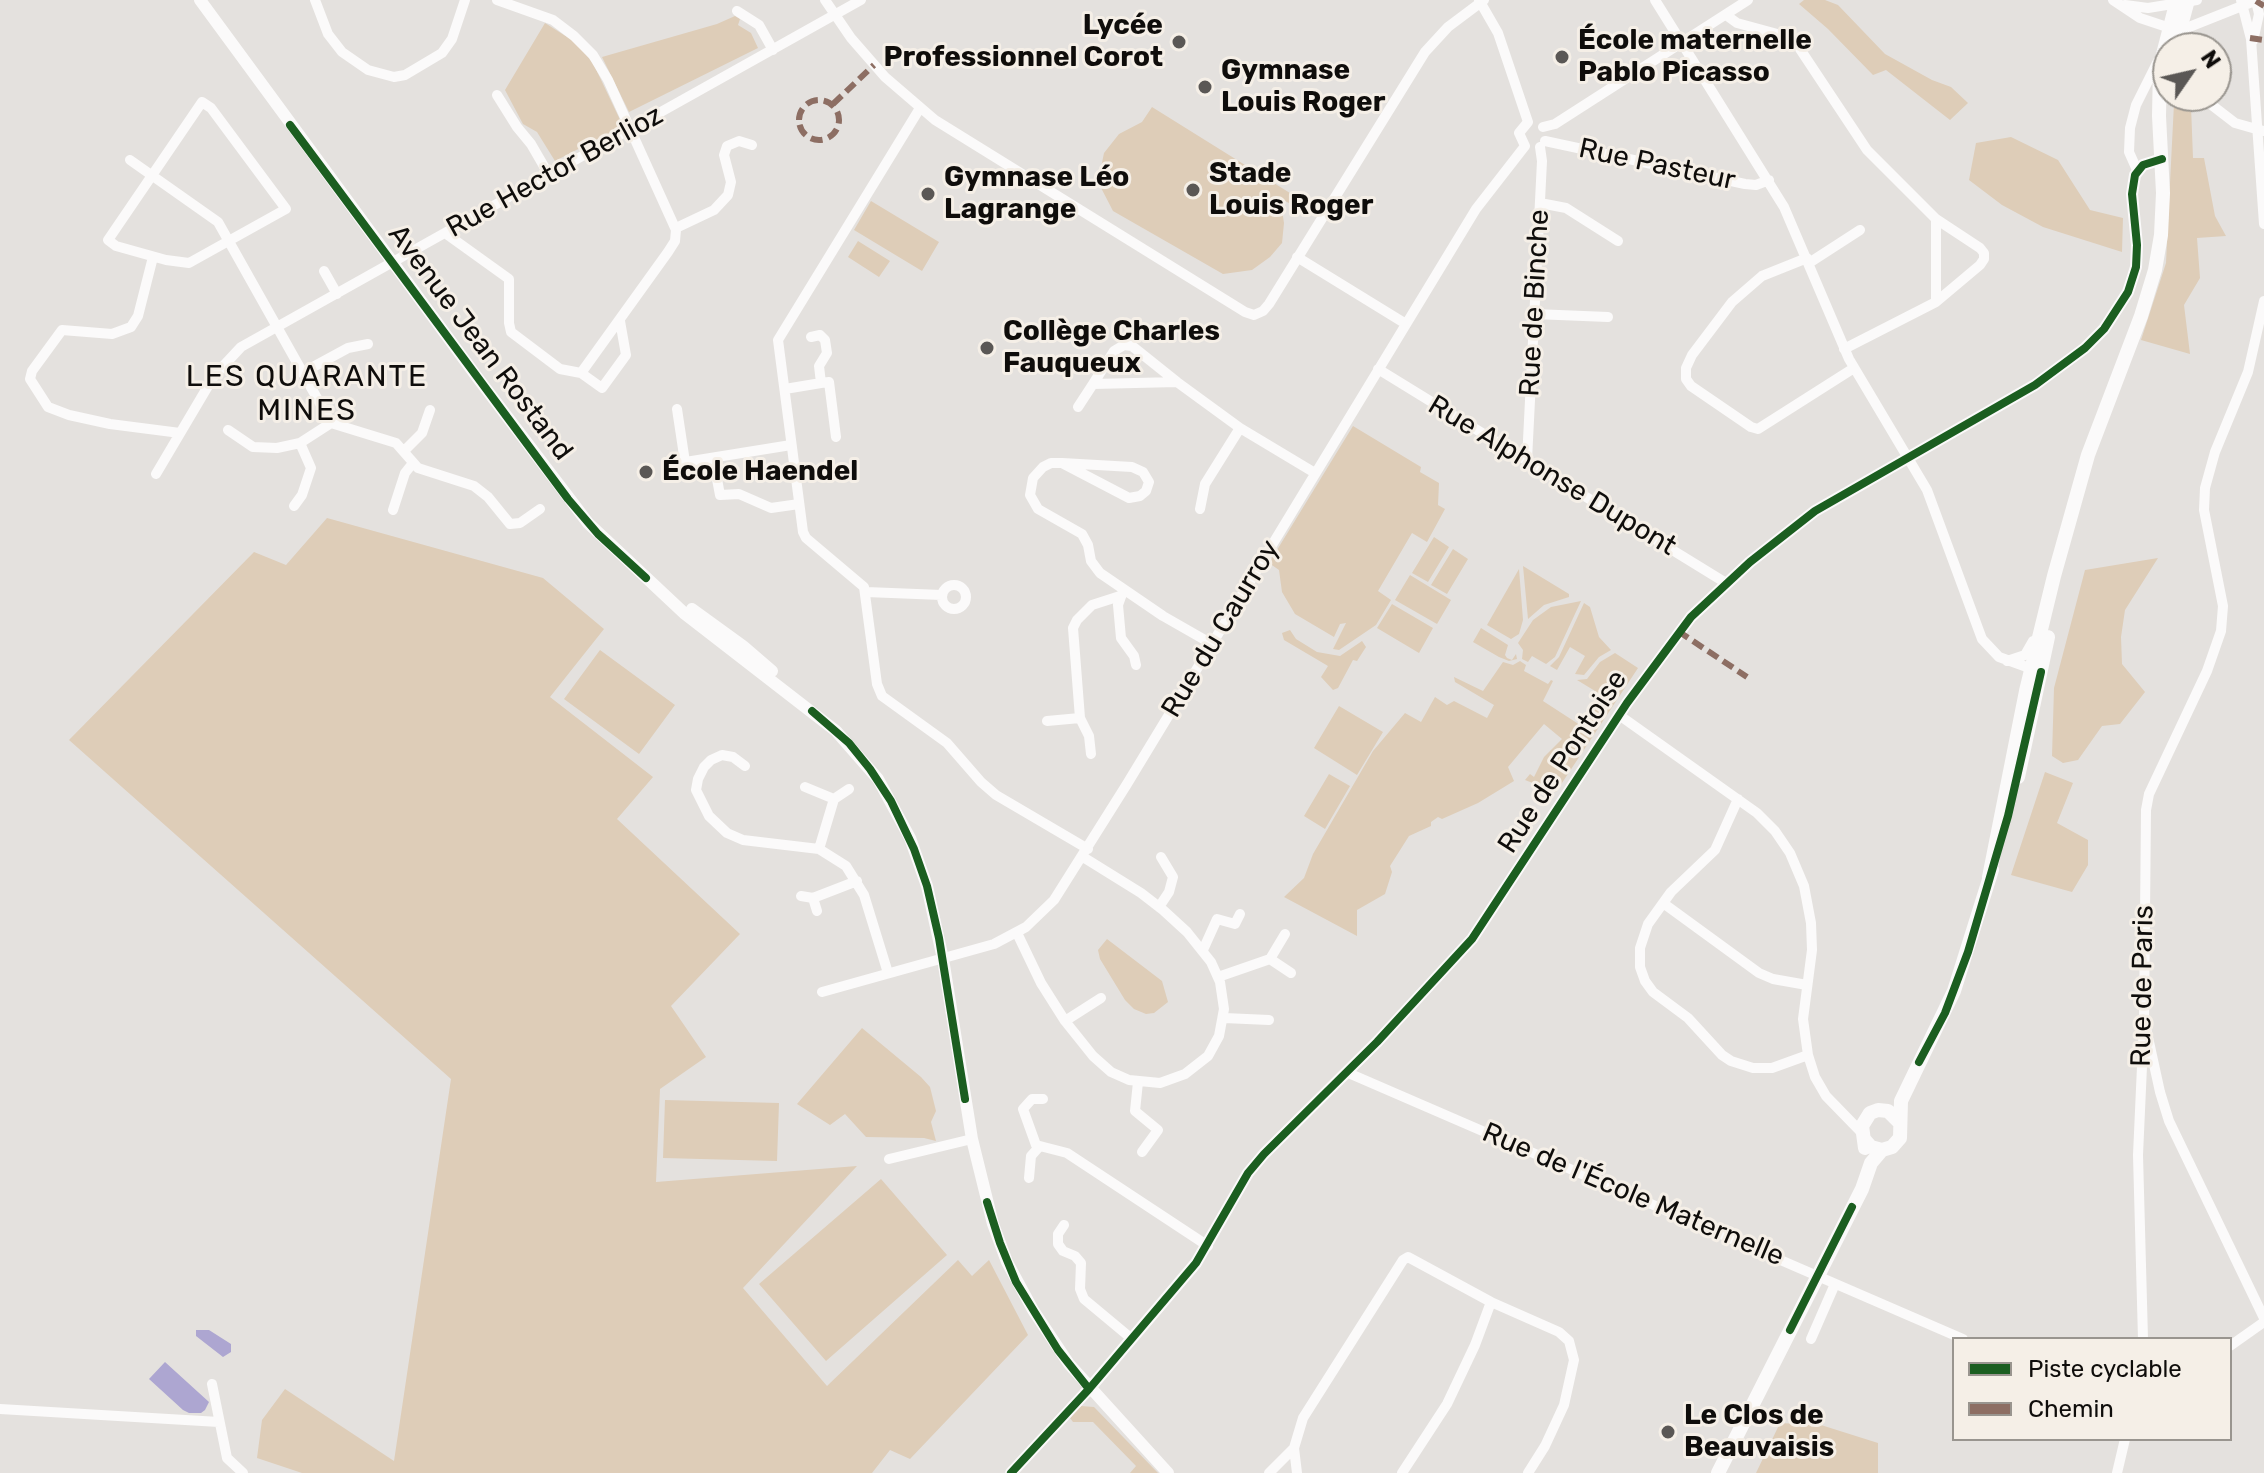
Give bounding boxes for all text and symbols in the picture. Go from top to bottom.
place label: Lycée Professionnel Corot [884,9,1163,75]
place label: École maternelle Pablo Picasso [1578,24,1812,90]
north arrow [2152,32,2232,112]
marker: Lycée Professionnel Corot [1170,33,1188,51]
text: N [2195,45,2226,74]
marker: École maternelle Pablo Picasso [1553,48,1571,66]
place label: Gymnase Louis Roger [1221,54,1385,120]
marker: Gymnase Louis Roger [1196,78,1214,96]
street label: Rue Hector Berlioz [441,99,669,245]
street label: Rue Pasteur [1576,132,1738,198]
place label: Stade Louis Roger [1209,157,1373,223]
place label: Gymnase Léo Lagrange [944,161,1129,227]
marker: Stade Louis Roger [1184,181,1202,199]
marker: Gymnase Léo Lagrange [919,185,937,203]
street label: Rue de Binche [1513,208,1557,398]
street label: Avenue Jean Rostand [380,219,580,467]
place label: Collège Charles Fauqueux [1003,315,1220,381]
marker: Collège Charles Fauqueux [978,339,996,357]
district label: LES QUARANTE MINES [186,359,428,430]
street label: Rue Alphonse Dupont [1422,389,1682,563]
place label: École Haendel [662,455,858,489]
marker: École Haendel [637,463,655,481]
street label: Rue du Caurroy [1155,534,1287,724]
street label: Rue de Pontoise [1491,664,1635,860]
street label: Rue de Paris [2125,905,2161,1067]
street label: Rue de l'École Maternelle [1477,1116,1789,1274]
legend [1952,1337,2232,1441]
text: Piste cyclable [2028,1355,2182,1383]
text: Chemin [2028,1395,2114,1423]
place label: Le Clos de Beauvaisis [1684,1399,1834,1465]
marker: Le Clos de Beauvaisis [1659,1423,1677,1441]

